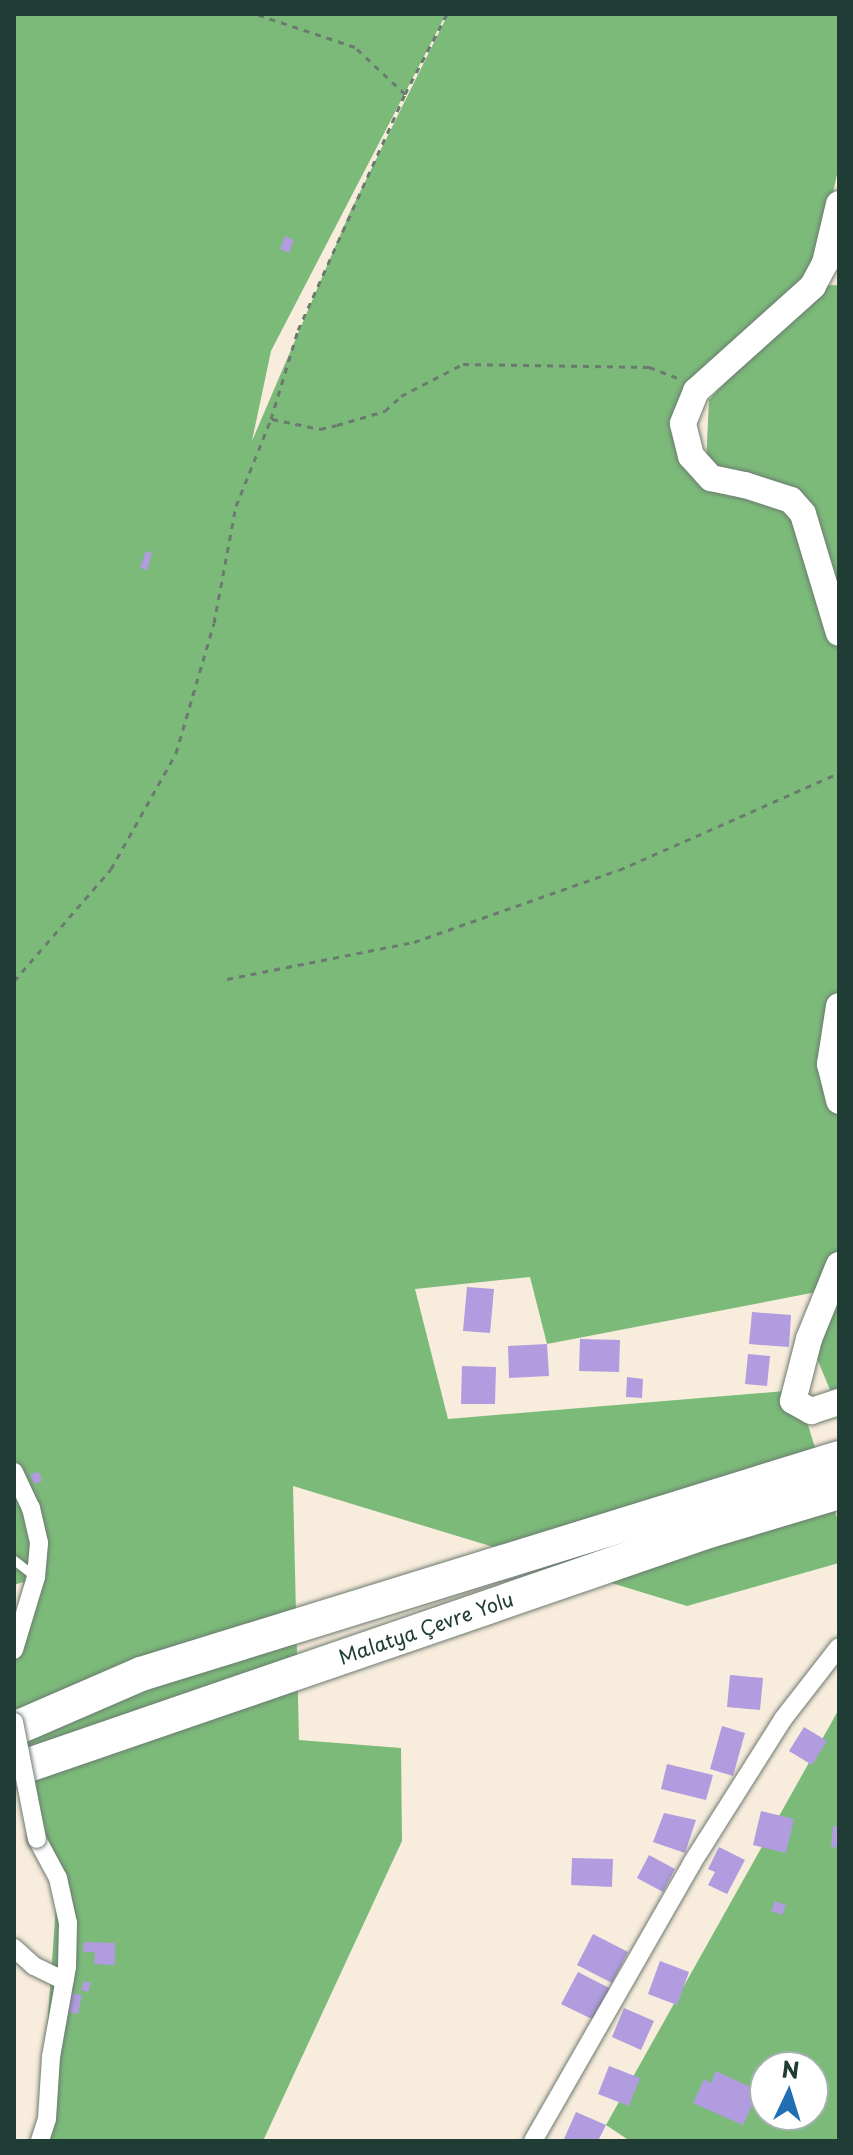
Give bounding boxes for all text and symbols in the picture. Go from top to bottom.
street label: Malatya Çevre Yolu [334,1586,518,1670]
north arrow [749,2051,829,2131]
text: N [781,2051,800,2086]

